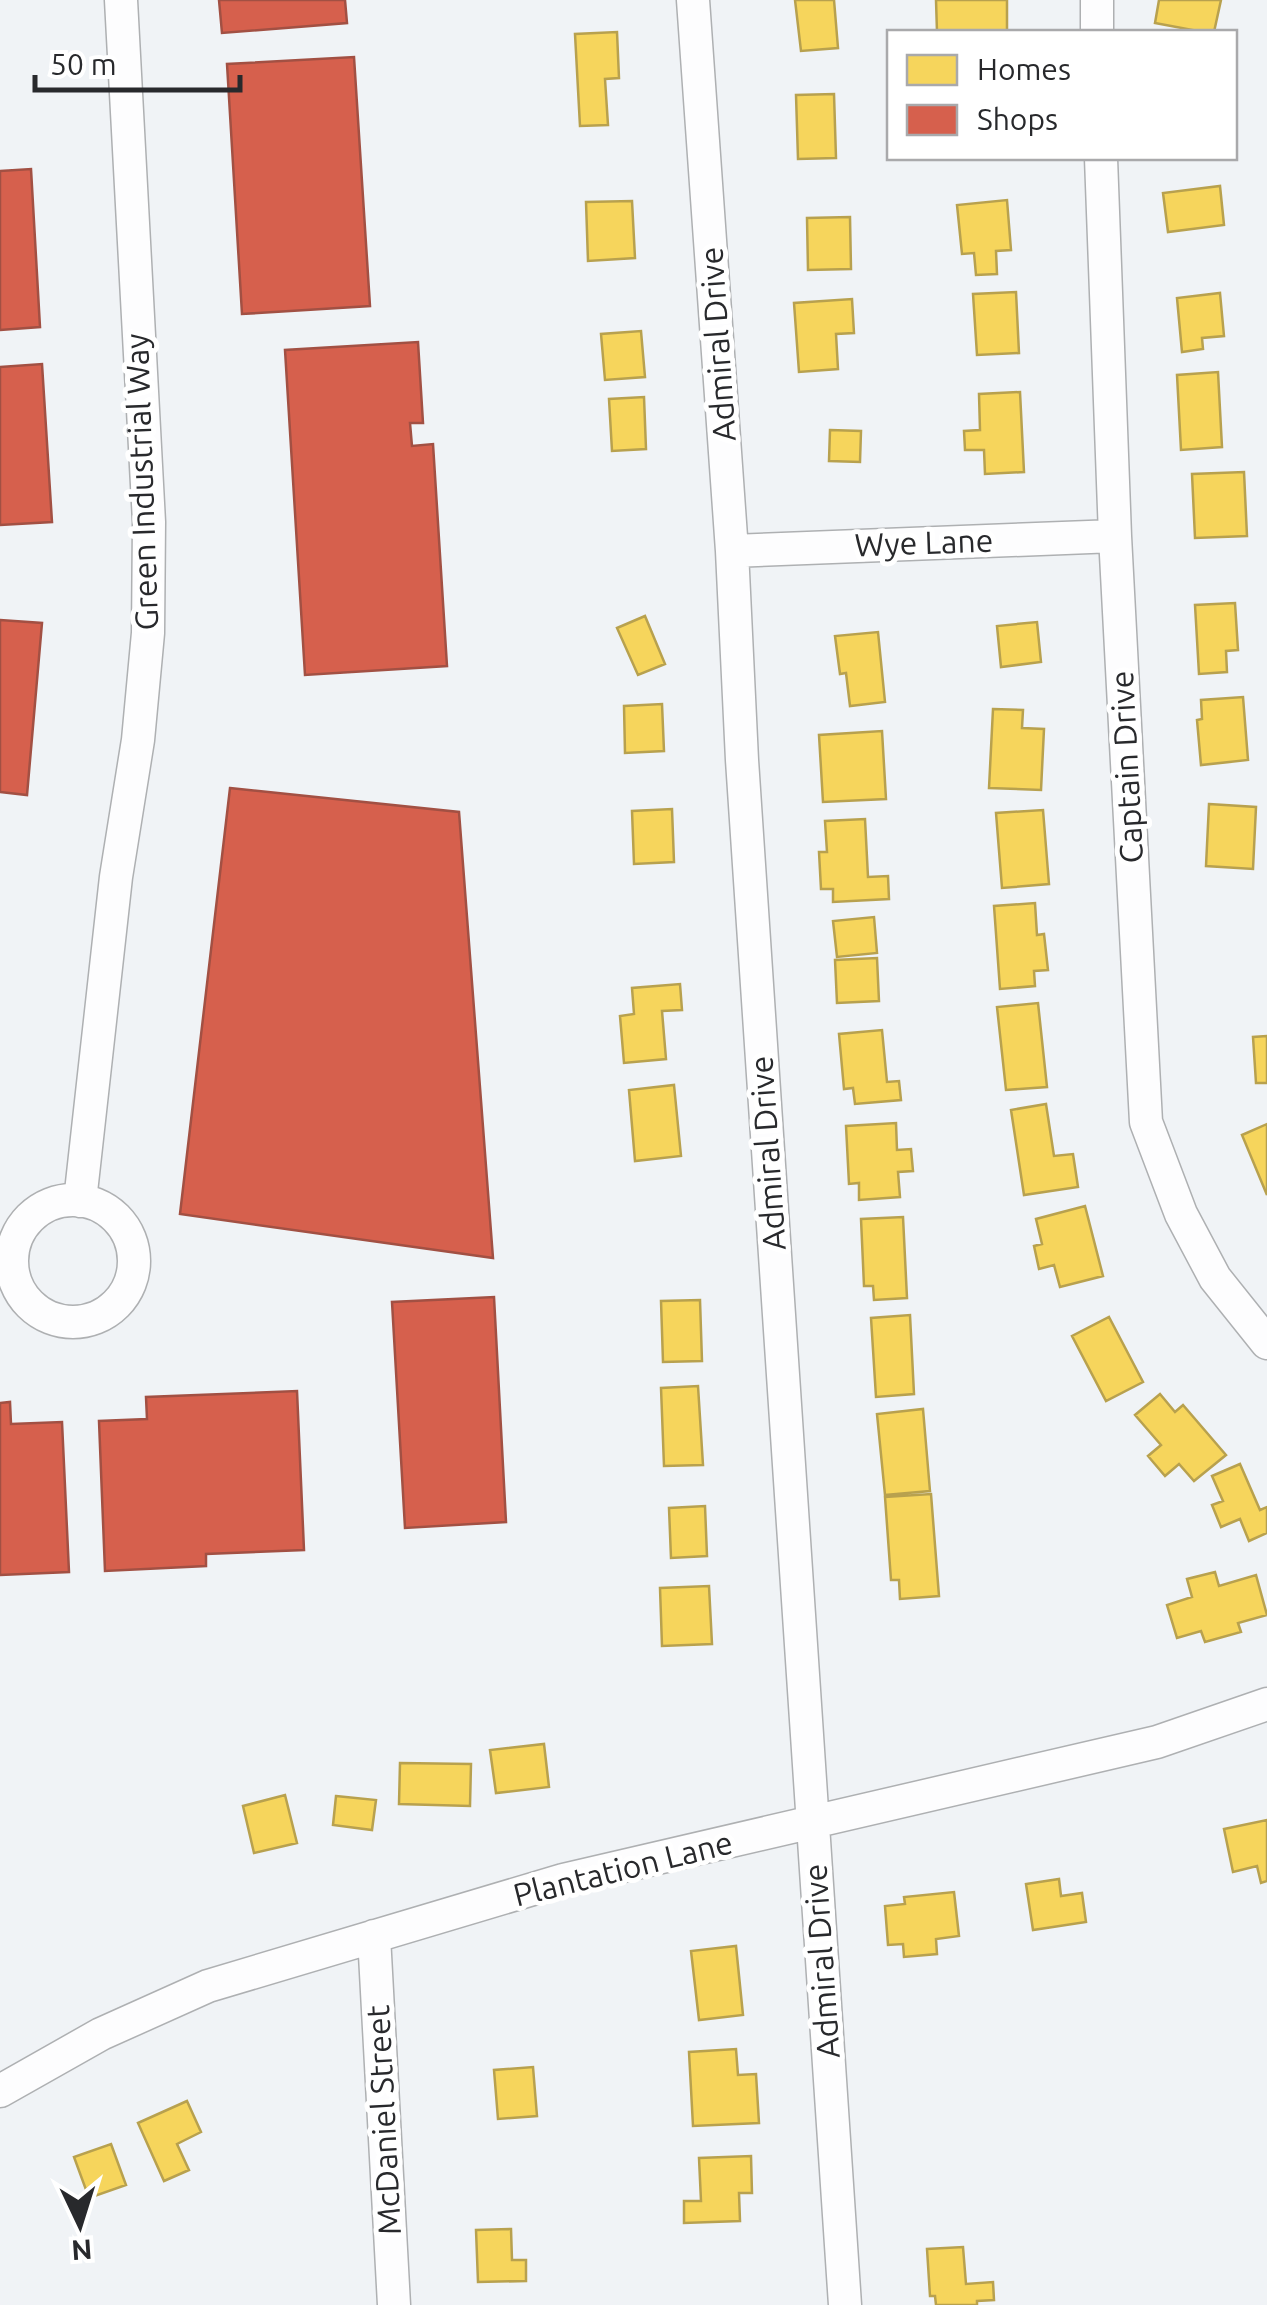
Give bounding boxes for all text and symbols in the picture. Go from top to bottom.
scale bar [35,30,240,92]
legend [887,30,1237,160]
text: 50 m [50,47,117,81]
text: Homes [977,52,1071,86]
text: Shops [977,102,1058,136]
street label: Admiral Drive [692,246,742,442]
street label: Green Industrial Way [118,333,164,631]
street label: Wye Lane [854,522,994,562]
street label: Captain Drive [1103,670,1149,864]
street label: Admiral Drive [742,1055,792,1251]
street label: Plantation Lane [509,1823,736,1913]
street label: Admiral Drive [796,1863,846,2059]
street label: McDaniel Street [359,2004,407,2236]
north arrow [30,2175,130,2275]
text: N [70,2234,93,2267]

